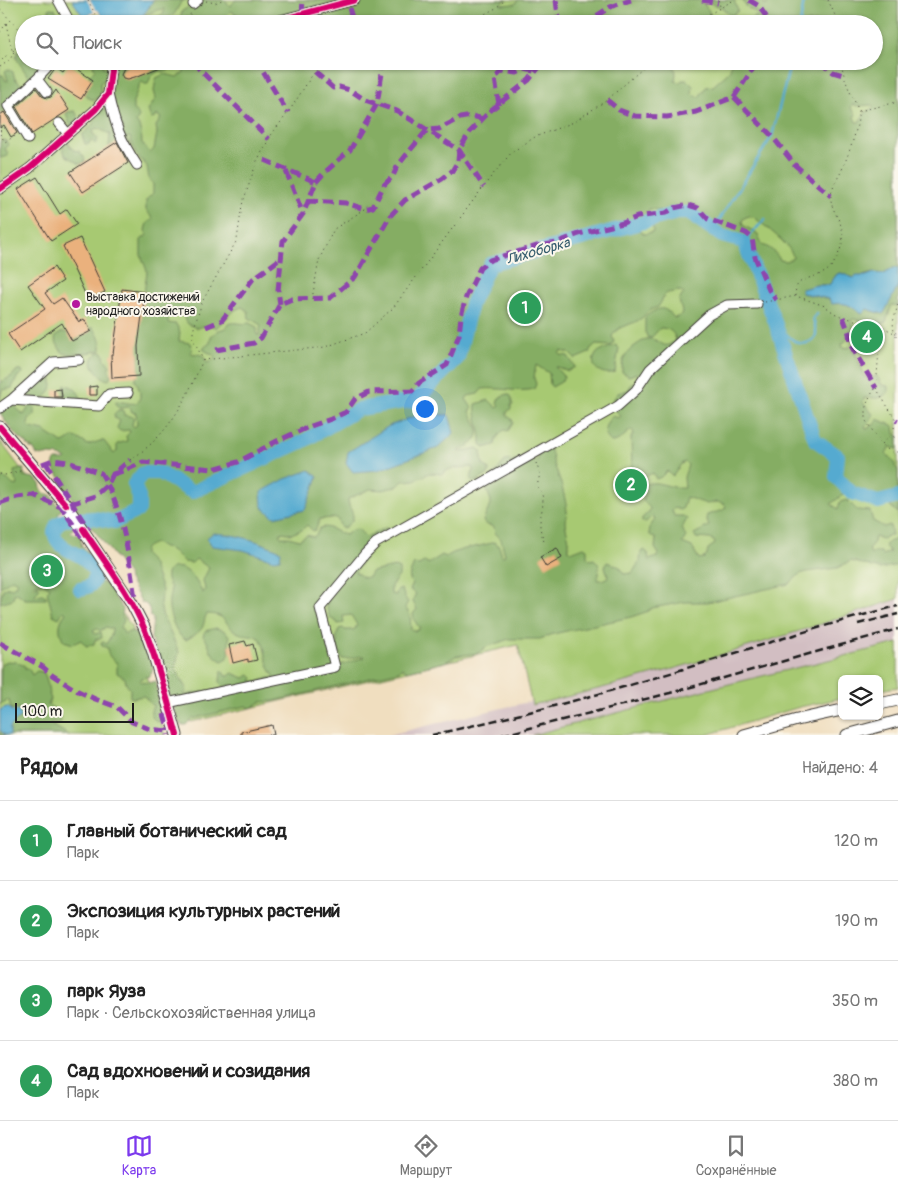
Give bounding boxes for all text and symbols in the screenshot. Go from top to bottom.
search box [15,15,883,70]
icon: search [33,29,61,57]
text: Поиск [73,31,123,55]
water label: Лихоборка [504,233,573,268]
pin: 1 [509,289,541,327]
place label: Выставка достижений народного хозяйства [86,290,200,319]
marker: Выставка достижений народного хозяйства [70,298,82,310]
pin: 4 [851,318,883,356]
your location [412,396,438,422]
pin: 2 [615,466,647,504]
pin: 3 [31,552,63,590]
map controls [838,675,883,720]
button: layers [838,675,883,720]
scale bar [15,700,134,723]
text: 100 m [22,703,62,720]
text: Рядом [20,754,78,781]
text: Найдено: 4 [802,758,878,778]
text: Главный ботанический сад [67,819,287,843]
text: 1 [33,831,39,851]
text: 120 m [834,831,878,851]
text: Парк [67,843,100,863]
text: Экспозиция культурных растений [67,899,340,923]
text: 2 [32,911,40,931]
text: 190 m [835,911,878,931]
text: Парк [67,923,100,943]
text: парк Яуза [67,979,146,1003]
text: 3 [32,991,40,1011]
text: 350 m [832,991,878,1011]
text: Парк · Сельскохозяйственная улица [67,1003,316,1023]
text: Сад вдохновений и созидания [67,1059,310,1083]
text: 4 [31,1071,41,1091]
text: 380 m [832,1071,878,1091]
text: Парк [67,1083,100,1103]
tab: Карта [122,1132,156,1179]
tab: Маршрут [400,1132,452,1179]
tab: Сохранённые [696,1132,776,1179]

